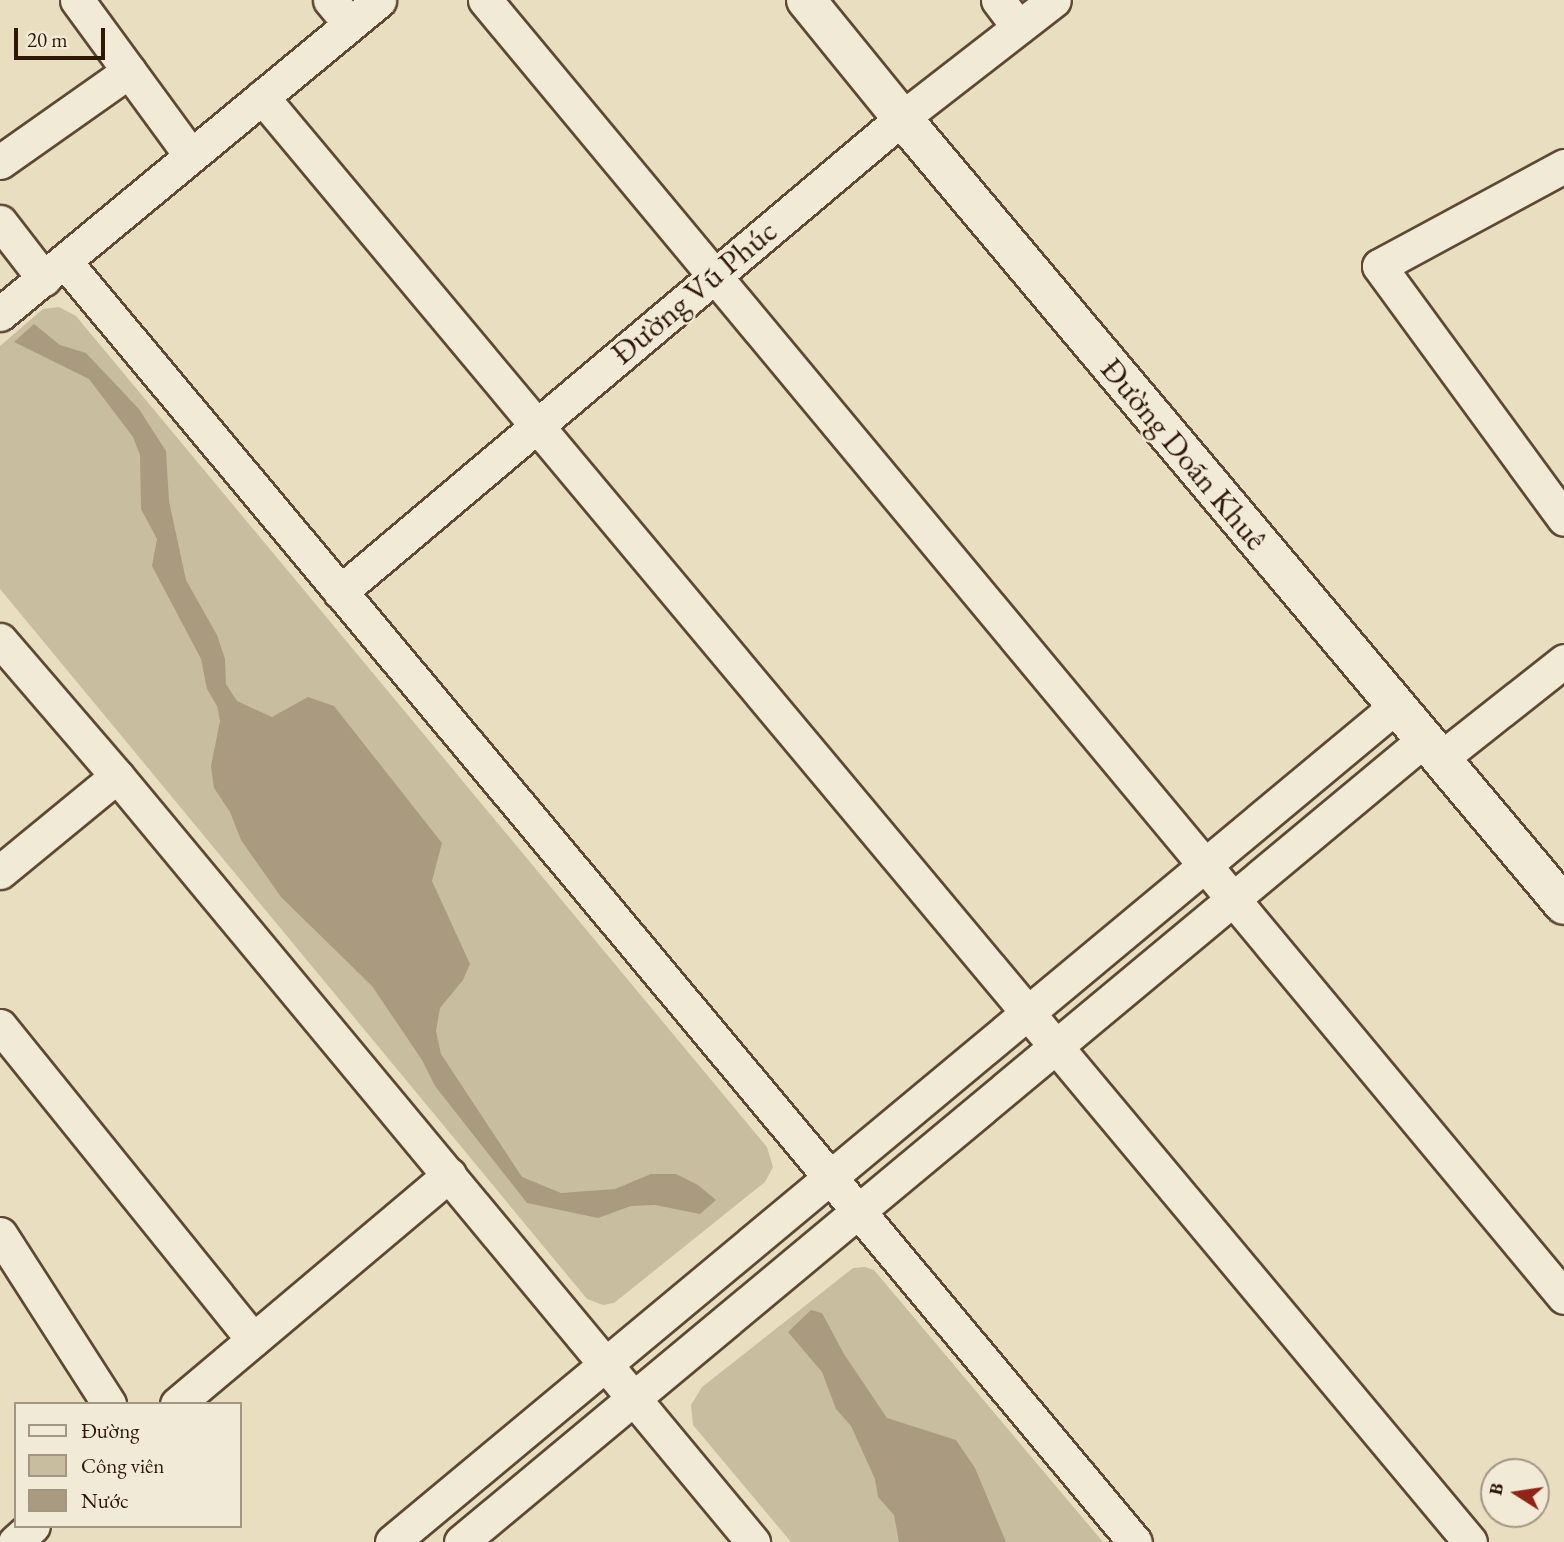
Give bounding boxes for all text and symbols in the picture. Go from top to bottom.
scale bar [18,14,108,58]
text: 20 m [27,26,68,53]
street label: Đường Vũ Phúc [603,212,785,372]
street label: Đường Doãn Khuê [1093,350,1275,558]
legend [14,1402,242,1528]
text: Đường [81,1417,139,1444]
text: Công viên [81,1452,164,1479]
north arrow [1480,1458,1550,1528]
text: B [1482,1481,1509,1497]
text: Nước [81,1487,129,1514]

